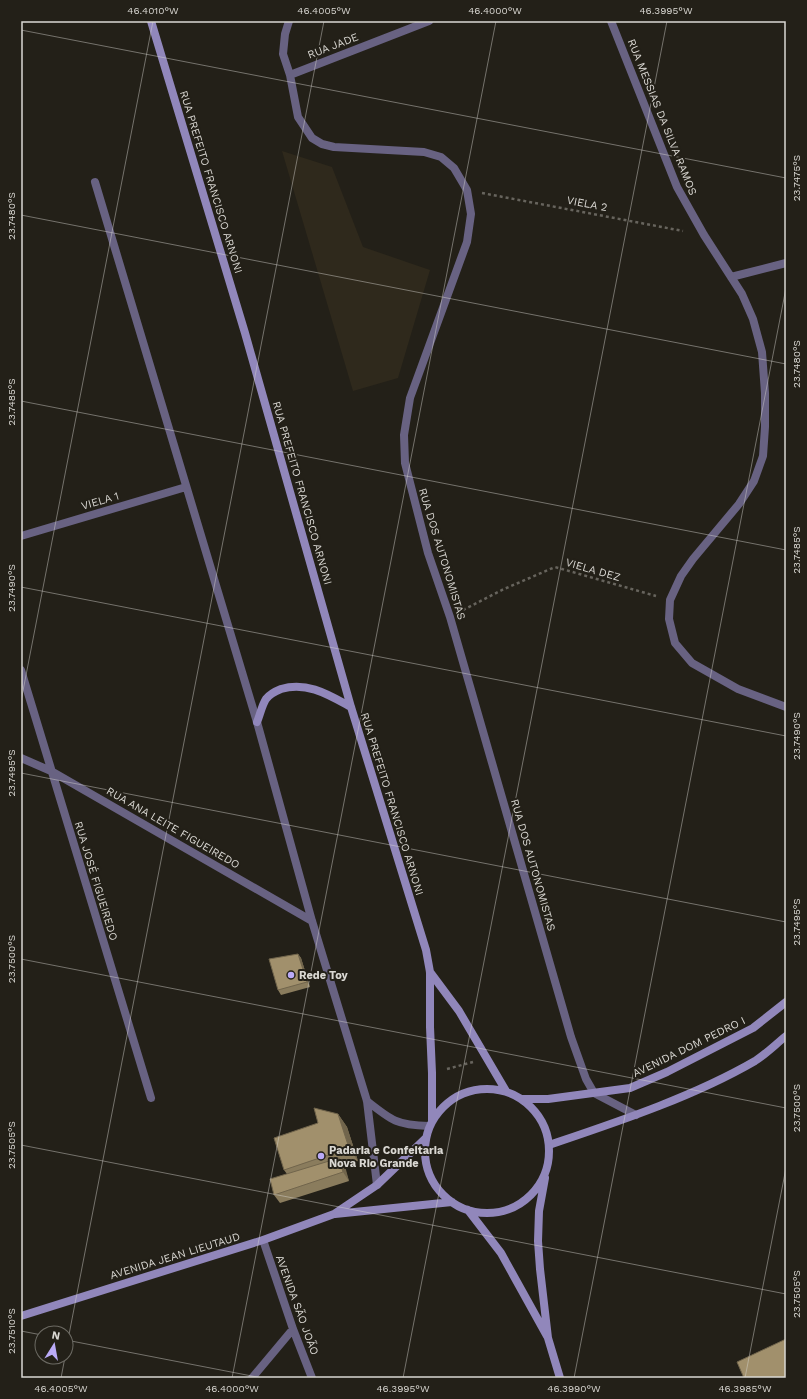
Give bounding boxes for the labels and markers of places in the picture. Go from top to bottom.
place label: Rede Toy [299,969,349,982]
marker: Rede Toy [286,970,296,980]
place label: Padaria e Confeitaria Nova Rio Grande [329,1144,444,1170]
marker: Padaria e Confeitaria Nova Rio Grande [316,1151,326,1161]

